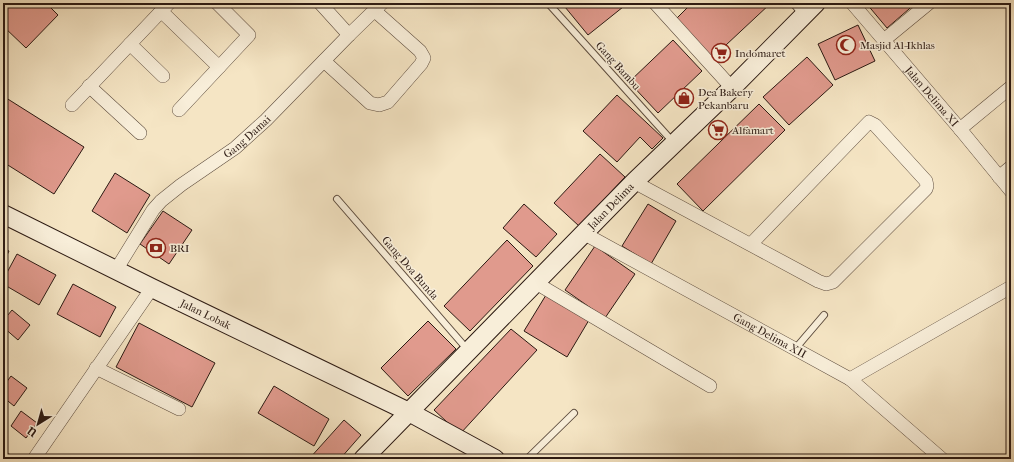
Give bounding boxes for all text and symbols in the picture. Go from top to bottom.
mosque icon: Masjid Al-Ikhlas [835,34,857,56]
street label: Gang Bambu [593,39,644,93]
place label: Masjid Al-Ikhlas [860,39,935,52]
supermarket icon: Indomaret [710,42,732,64]
place label: Indomaret [735,47,785,60]
street label: Jalan Delima XI [902,63,962,130]
place label: Dea Bakery Pekanbaru [698,86,754,112]
shop icon: Dea Bakery Pekanbaru [673,87,695,109]
street label: Gang Damai [221,112,274,161]
supermarket icon: Alfamart [707,119,729,141]
place label: Alfamart [731,124,774,137]
street label: Jalan Delima [584,179,637,233]
street label: Gang Doa Bunda [379,234,442,303]
bank icon: BRI [145,237,167,259]
place label: BRI [170,242,190,255]
street label: Jalan Lobak [177,296,233,332]
street label: Gang Delima XII [731,310,809,361]
north arrow [18,404,58,444]
text: U [25,424,40,440]

